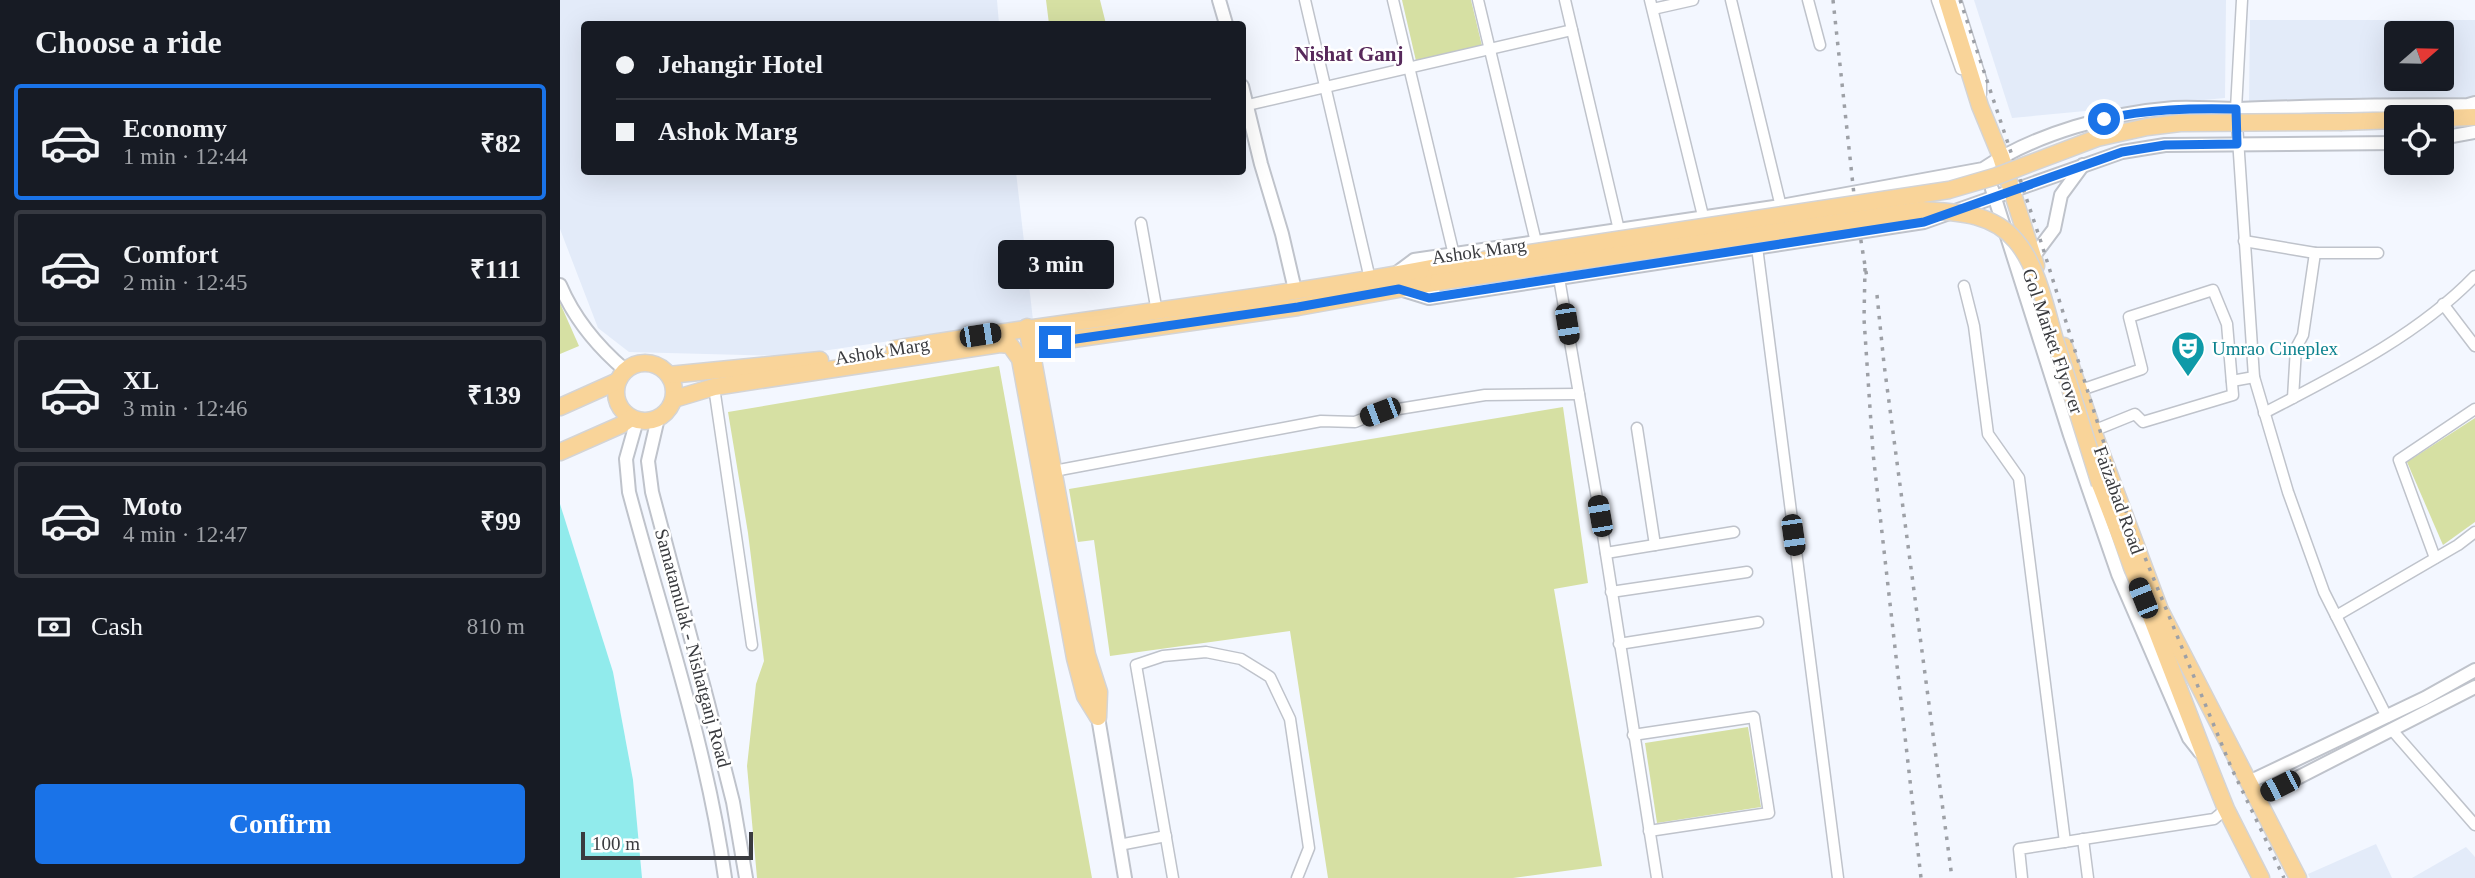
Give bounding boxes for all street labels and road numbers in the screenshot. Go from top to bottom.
street label: Ashok Marg [1430,234,1528,268]
street label: Gol Market Flyover [2018,266,2088,417]
street label: Ashok Marg [833,333,931,369]
street label: Faizabad Road [2090,443,2148,557]
street label: Samatamulak - Nishatganj Road [651,526,735,770]

